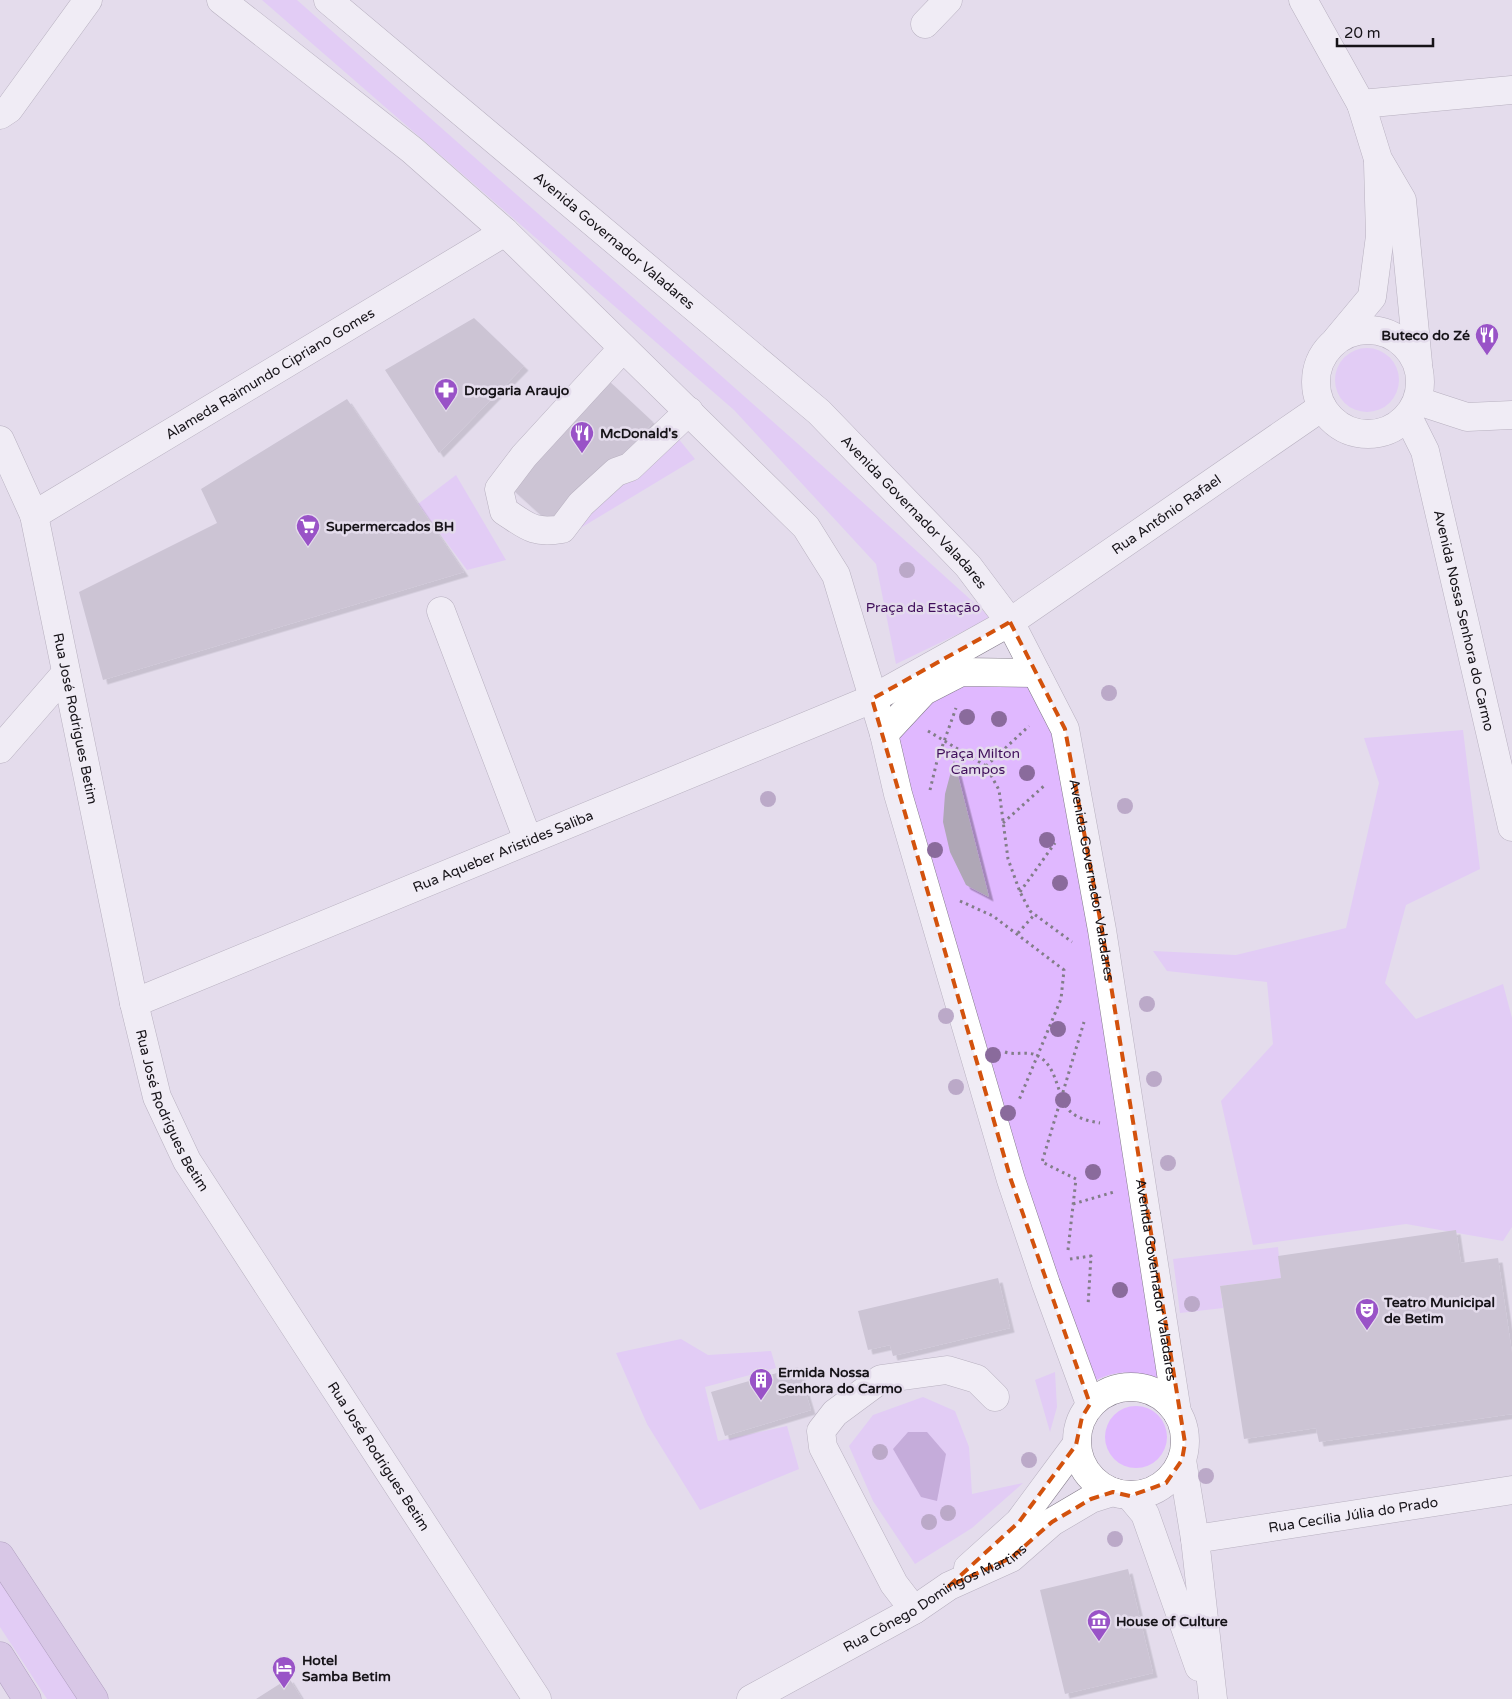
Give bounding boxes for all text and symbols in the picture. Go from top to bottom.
scale bar [1337,15,1433,47]
text: 20 m [1344,24,1381,42]
street label: Avenida Governador Valadares [531,168,699,313]
street label: Alameda Raimundo Cipriano Gomes [162,304,378,443]
restaurant icon: Buteco do Zé [1474,322,1500,356]
place label: Buteco do Zé [1381,327,1470,344]
pharmacy icon: Drogaria Araujo [433,377,459,411]
place label: Drogaria Araujo [464,382,570,399]
restaurant icon: McDonald's [569,420,595,454]
place label: McDonald's [600,425,678,442]
street label: Avenida Governador Valadares [838,432,991,592]
street label: Rua Antônio Rafael [1108,471,1224,558]
street label: Avenida Nossa Senhora do Carmo [1430,508,1498,733]
supermarket icon: Supermercados BH [295,513,321,547]
place label: Supermercados BH [326,518,454,535]
park label: Praça da Estação [866,599,980,616]
street label: Rua José Rodrigues Betim [50,631,102,806]
park label: Praça Milton Campos [936,745,1020,778]
street label: Avenida Governador Valadares [1066,778,1118,982]
street label: Rua Aqueber Aristides Saliba [410,806,596,896]
street label: Rua José Rodrigues Betim [132,1027,213,1194]
street label: Avenida Governador Valadares [1132,1177,1181,1383]
place label: Teatro Municipal de Betim [1383,1294,1495,1327]
theatre icon: Teatro Municipal de Betim [1354,1297,1380,1331]
place label: Ermida Nossa Senhora do Carmo [778,1364,903,1397]
building icon: Ermida Nossa Senhora do Carmo [748,1367,774,1401]
street label: Rua José Rodrigues Betim [324,1378,434,1534]
street label: Rua Cecília Júlia do Prado [1267,1493,1439,1536]
street label: Rua Cônego Domingos Martins [840,1540,1030,1656]
museum icon: House of Culture [1086,1608,1112,1642]
place label: House of Culture [1116,1613,1228,1630]
place label: Hotel Samba Betim [302,1652,391,1685]
hotel icon: Hotel Samba Betim [271,1655,297,1689]

